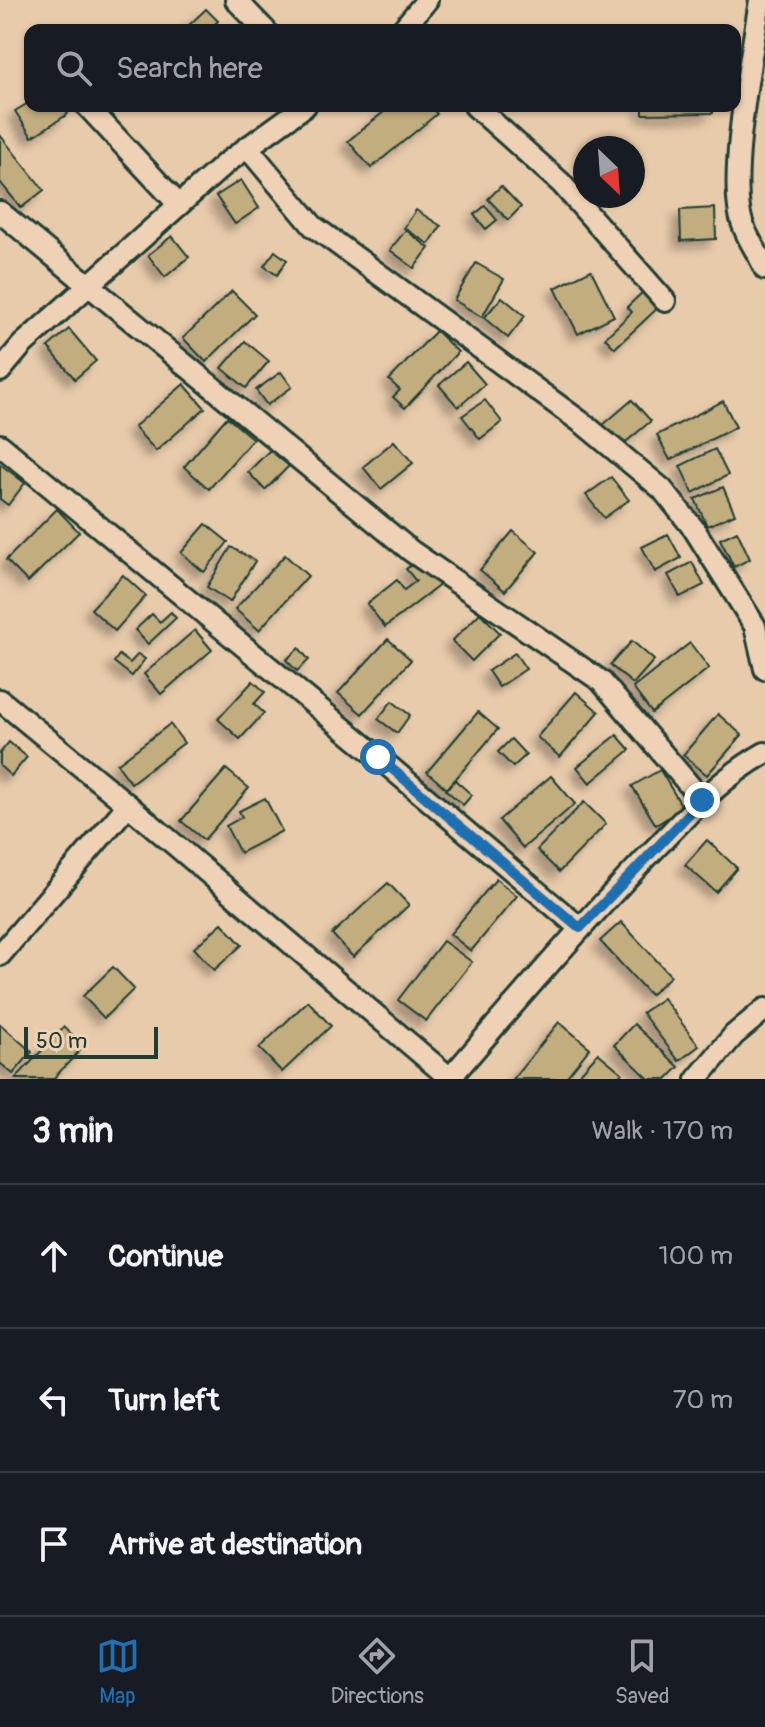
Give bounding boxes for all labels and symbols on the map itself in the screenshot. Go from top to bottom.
north arrow [573,136,645,208]
route start [360,739,396,775]
route end [684,782,720,818]
scale bar [24,1023,158,1059]

